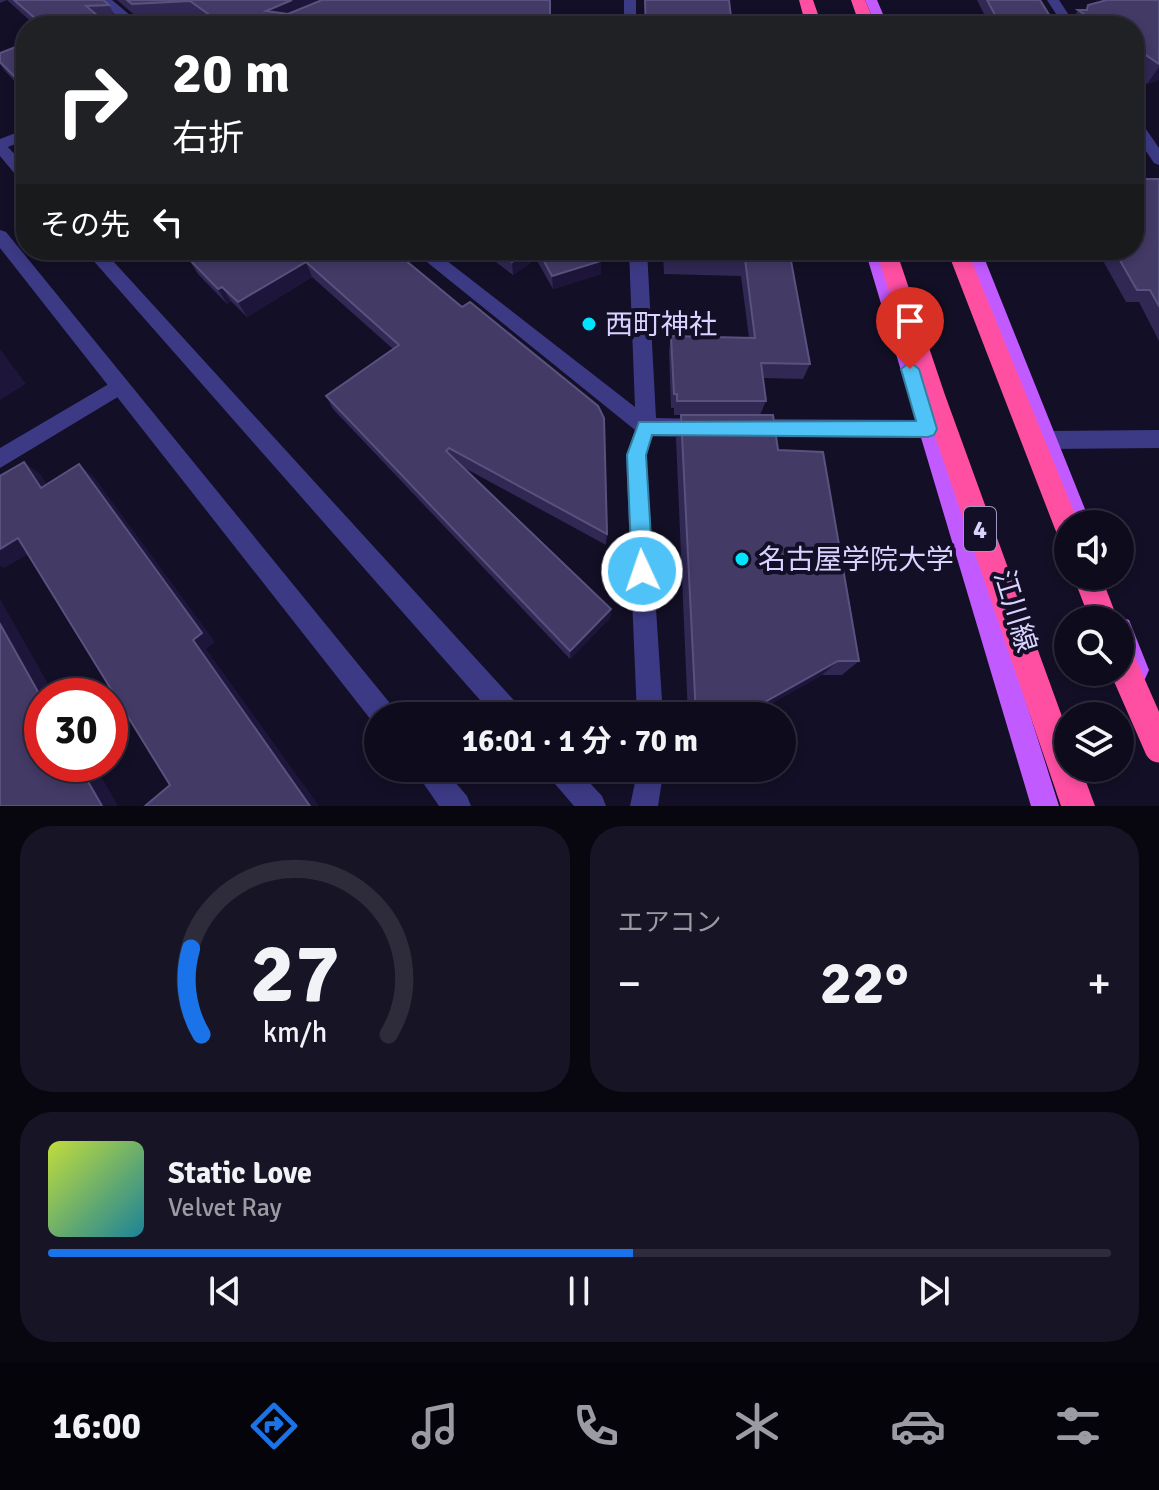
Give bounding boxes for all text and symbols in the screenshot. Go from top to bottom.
text: 20 m [172,39,290,108]
icon: right [40,48,144,152]
text: 右折 [172,116,244,161]
icon: left [146,200,190,244]
text: その先 [40,207,130,244]
pin [876,287,944,369]
icon: arrive [888,299,932,343]
place label: 西町神社 [605,308,717,342]
marker: 西町神社 [580,315,598,333]
road number: 4 [964,507,996,551]
map controls [1054,510,1134,782]
button: sound [1054,510,1134,590]
position arrow [600,529,684,613]
place label: 名古屋学院大学 [758,543,954,577]
marker: 名古屋学院大学 [733,550,751,568]
street label: 江川線 [987,566,1044,656]
button: search [1054,606,1134,686]
speed limit sign: 30 [24,678,128,782]
button: layers [1054,702,1134,782]
text: 16:01 · 1 分 · 70 m [462,723,698,760]
text: エアコン [618,907,722,939]
text: 27 [250,923,340,1025]
text: 22° [820,947,909,1021]
text: − [618,957,641,1011]
text: + [1087,957,1111,1011]
text: km/h [262,1015,327,1050]
text: Static Love [168,1155,312,1192]
text: Velvet Ray [168,1192,282,1224]
icon: previous [203,1269,247,1313]
icon: pause [557,1269,601,1313]
icon: next [912,1269,956,1313]
icon: directions [246,1398,302,1454]
icon: music [407,1398,463,1454]
icon: phone [568,1398,624,1454]
icon: climate [729,1398,785,1454]
icon: car [890,1398,946,1454]
icon: filters [1050,1398,1106,1454]
text: 16:00 [52,1404,141,1449]

